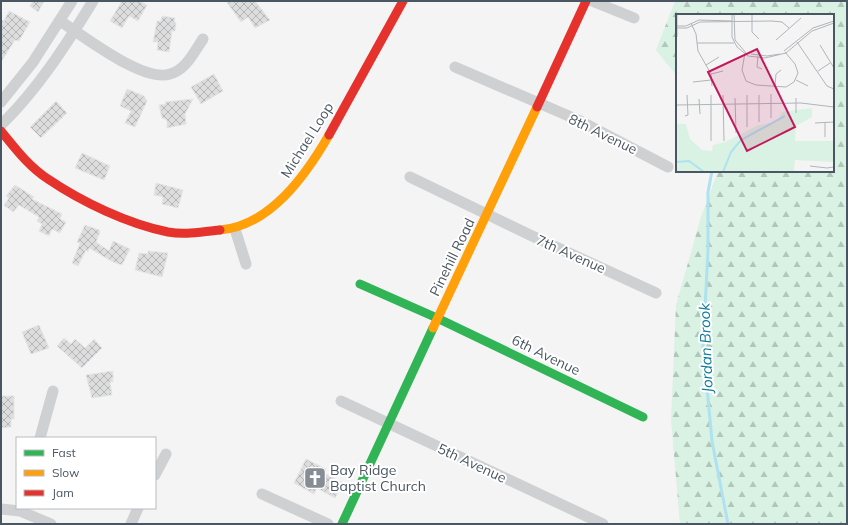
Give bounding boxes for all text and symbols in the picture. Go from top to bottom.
inset map [676,14,834,172]
street label: Michael Loop [277,99,337,181]
street label: 8th Avenue [566,110,640,158]
street label: Pinehill Road [425,215,479,299]
street label: 7th Avenue [534,231,608,277]
water label: Jordan Brook [694,301,717,395]
street label: 6th Avenue [509,331,583,379]
legend [16,437,156,509]
street label: 5th Avenue [435,439,509,487]
text: Fast [52,445,76,460]
place label: Bay Ridge Baptist Church [330,461,426,495]
text: Slow [52,465,80,480]
church icon: Bay Ridge Baptist Church [302,465,328,491]
text: Jam [52,485,74,500]

